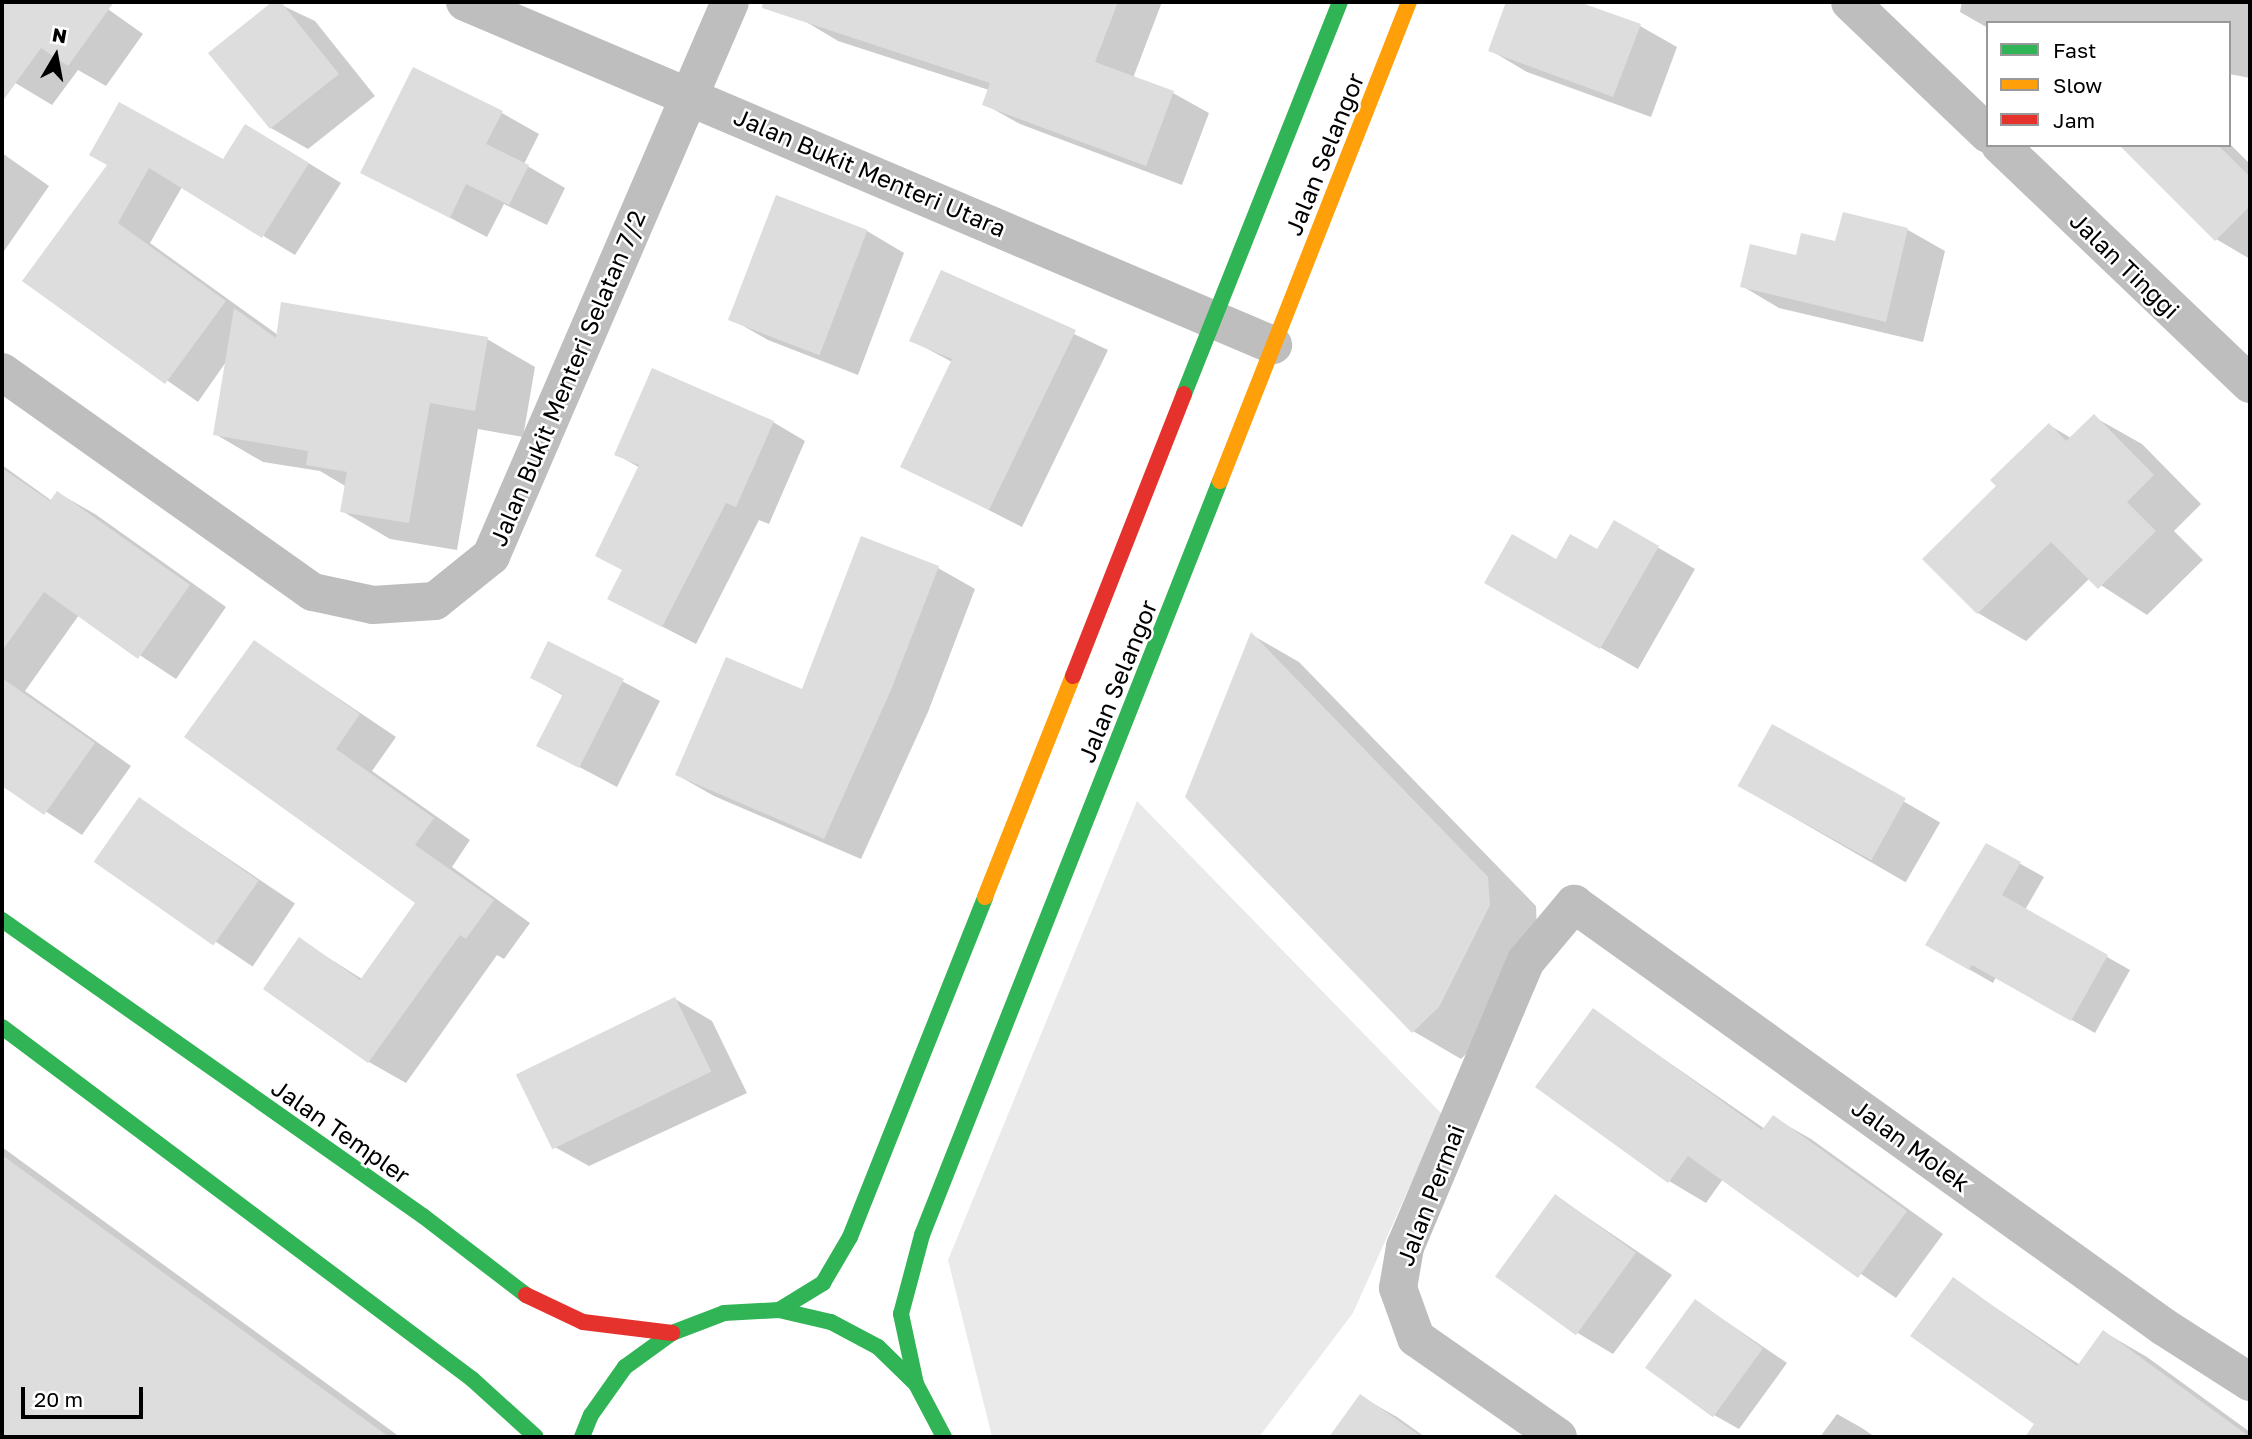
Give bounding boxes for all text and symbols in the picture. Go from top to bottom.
north arrow [21,21,91,91]
legend [1986,21,2231,147]
text: N [51,22,69,47]
text: Fast [2053,37,2096,63]
street label: Jalan Selangor [1278,69,1370,239]
text: Slow [2053,72,2102,98]
street label: Jalan Bukit Menteri Utara [730,102,1010,242]
text: Jam [2053,107,2095,133]
street label: Jalan Bukit Menteri Selatan 7/2 [483,206,651,550]
street label: Jalan Tinggi [2064,206,2186,324]
street label: Jalan Selangor [1071,596,1163,766]
street label: Jalan Templer [266,1073,416,1189]
street label: Jalan Molek [1846,1093,1976,1197]
street label: Jalan Permai [1390,1120,1470,1270]
scale bar [24,1372,147,1416]
text: 20 m [34,1386,83,1412]

